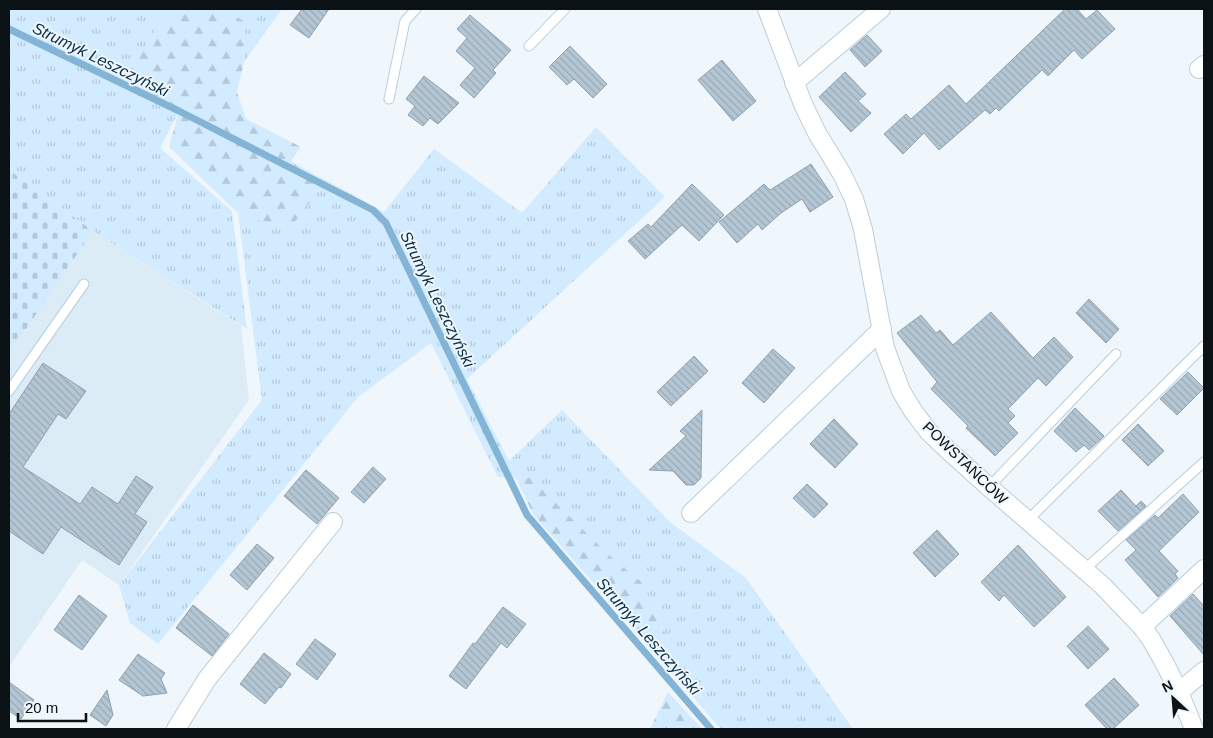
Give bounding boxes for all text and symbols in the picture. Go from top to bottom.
water label: Strumyk Leszczyński [30,19,172,100]
water label: Strumyk Leszczyński [397,228,478,370]
street label: POWSTAŃCÓW [919,418,1012,508]
water label: Strumyk Leszczyński [593,574,704,699]
north arrow [1148,673,1198,723]
text: N [1159,677,1175,696]
scale bar [18,690,85,722]
text: 20 m [25,699,58,716]

